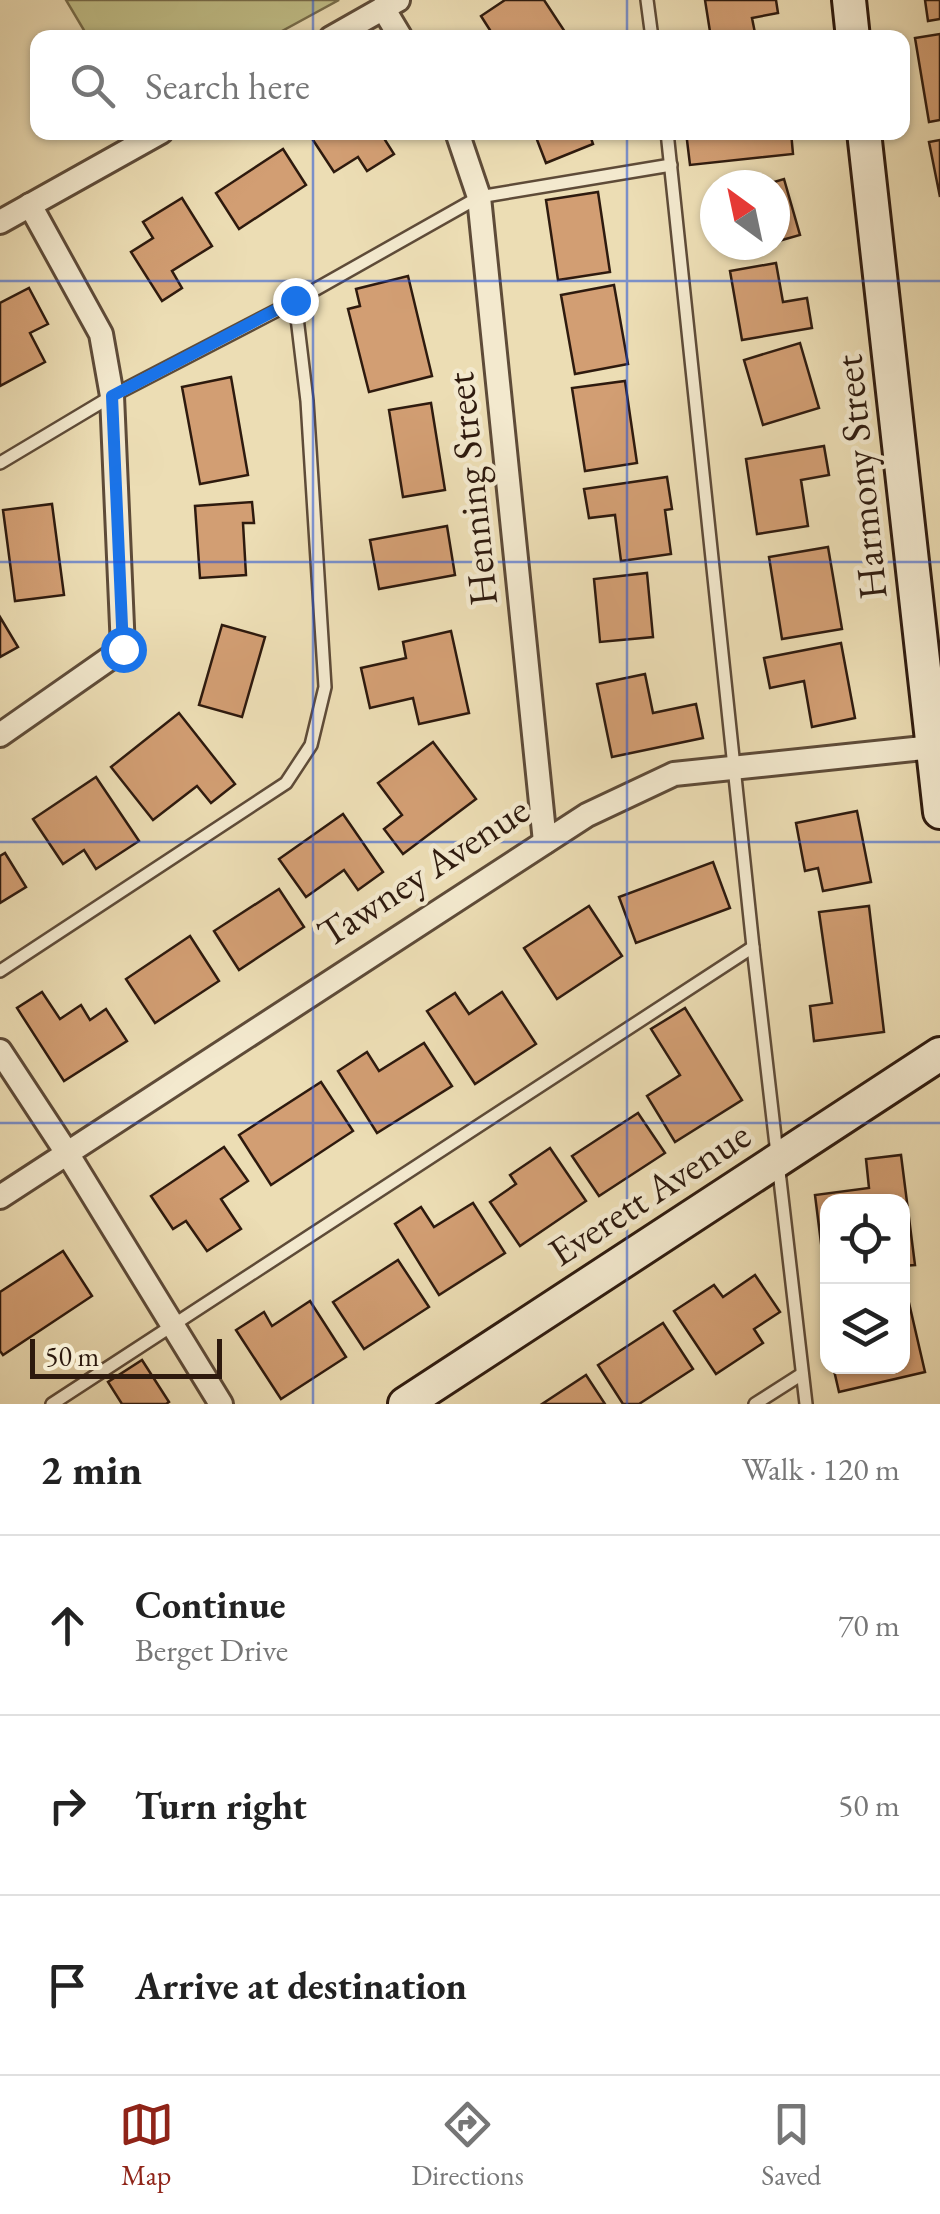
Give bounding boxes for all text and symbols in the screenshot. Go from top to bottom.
search box [30,30,910,140]
icon: search [65,58,120,113]
text: Search here [145,61,310,110]
north arrow [700,170,790,260]
route end [273,278,319,324]
street label: Harmony Street [821,352,899,602]
street label: Henning Street [433,369,509,608]
route start [101,627,147,673]
street label: Tawney Avenue [307,783,539,959]
street label: Everett Avenue [538,1108,760,1278]
map controls [820,1194,910,1374]
button: locate [820,1194,910,1284]
button: layers [820,1284,910,1374]
scale bar [30,1334,222,1378]
text: 50 m [45,1338,99,1374]
text: 2 min [40,1442,142,1497]
text: Walk · 120 m [742,1448,900,1490]
text: Continue [135,1580,286,1629]
icon: ahead [40,1598,95,1653]
text: 70 m [838,1604,900,1646]
text: Berget Drive [135,1629,288,1671]
icon: right [40,1778,95,1833]
text: Turn right [135,1781,307,1830]
text: 50 m [838,1784,900,1826]
icon: arrive [40,1958,95,2013]
text: Arrive at destination [135,1961,467,2010]
tab: Map [119,2097,174,2193]
tab: Directions [411,2097,524,2193]
tab: Saved [761,2097,821,2193]

